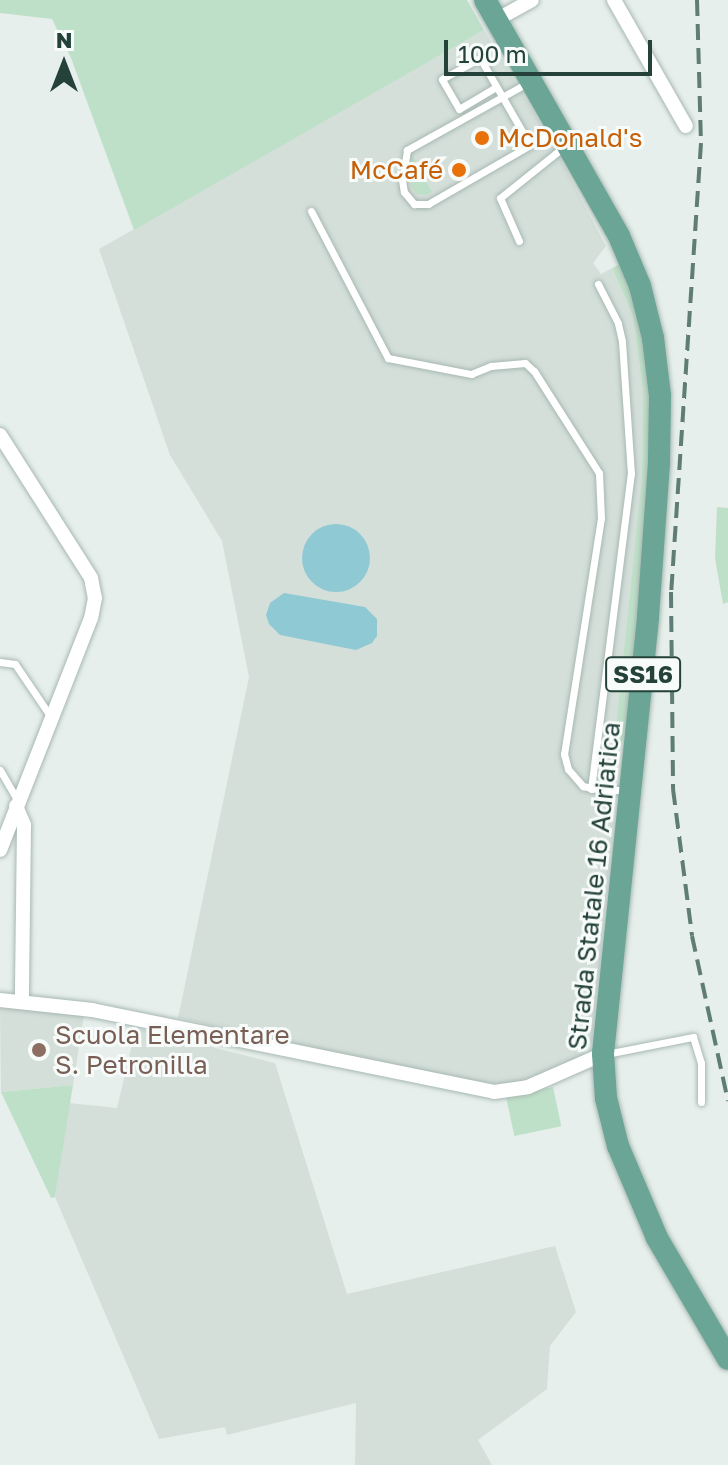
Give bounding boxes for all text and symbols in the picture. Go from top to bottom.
north arrow [24,24,104,104]
scale bar [448,24,656,74]
text: N [56,26,72,53]
text: 100 m [458,39,527,68]
place label: McDonald's [498,122,643,154]
marker: McDonald's [473,129,491,147]
place label: McCafé [350,154,443,186]
marker: McCafé [450,161,468,179]
road number: SS16 [605,654,681,694]
street label: Strada Statale 16 Adriatica [561,720,627,1052]
place label: Scuola Elementare S. Petronilla [55,1019,290,1080]
marker: Scuola Elementare S. Petronilla [30,1041,48,1059]

